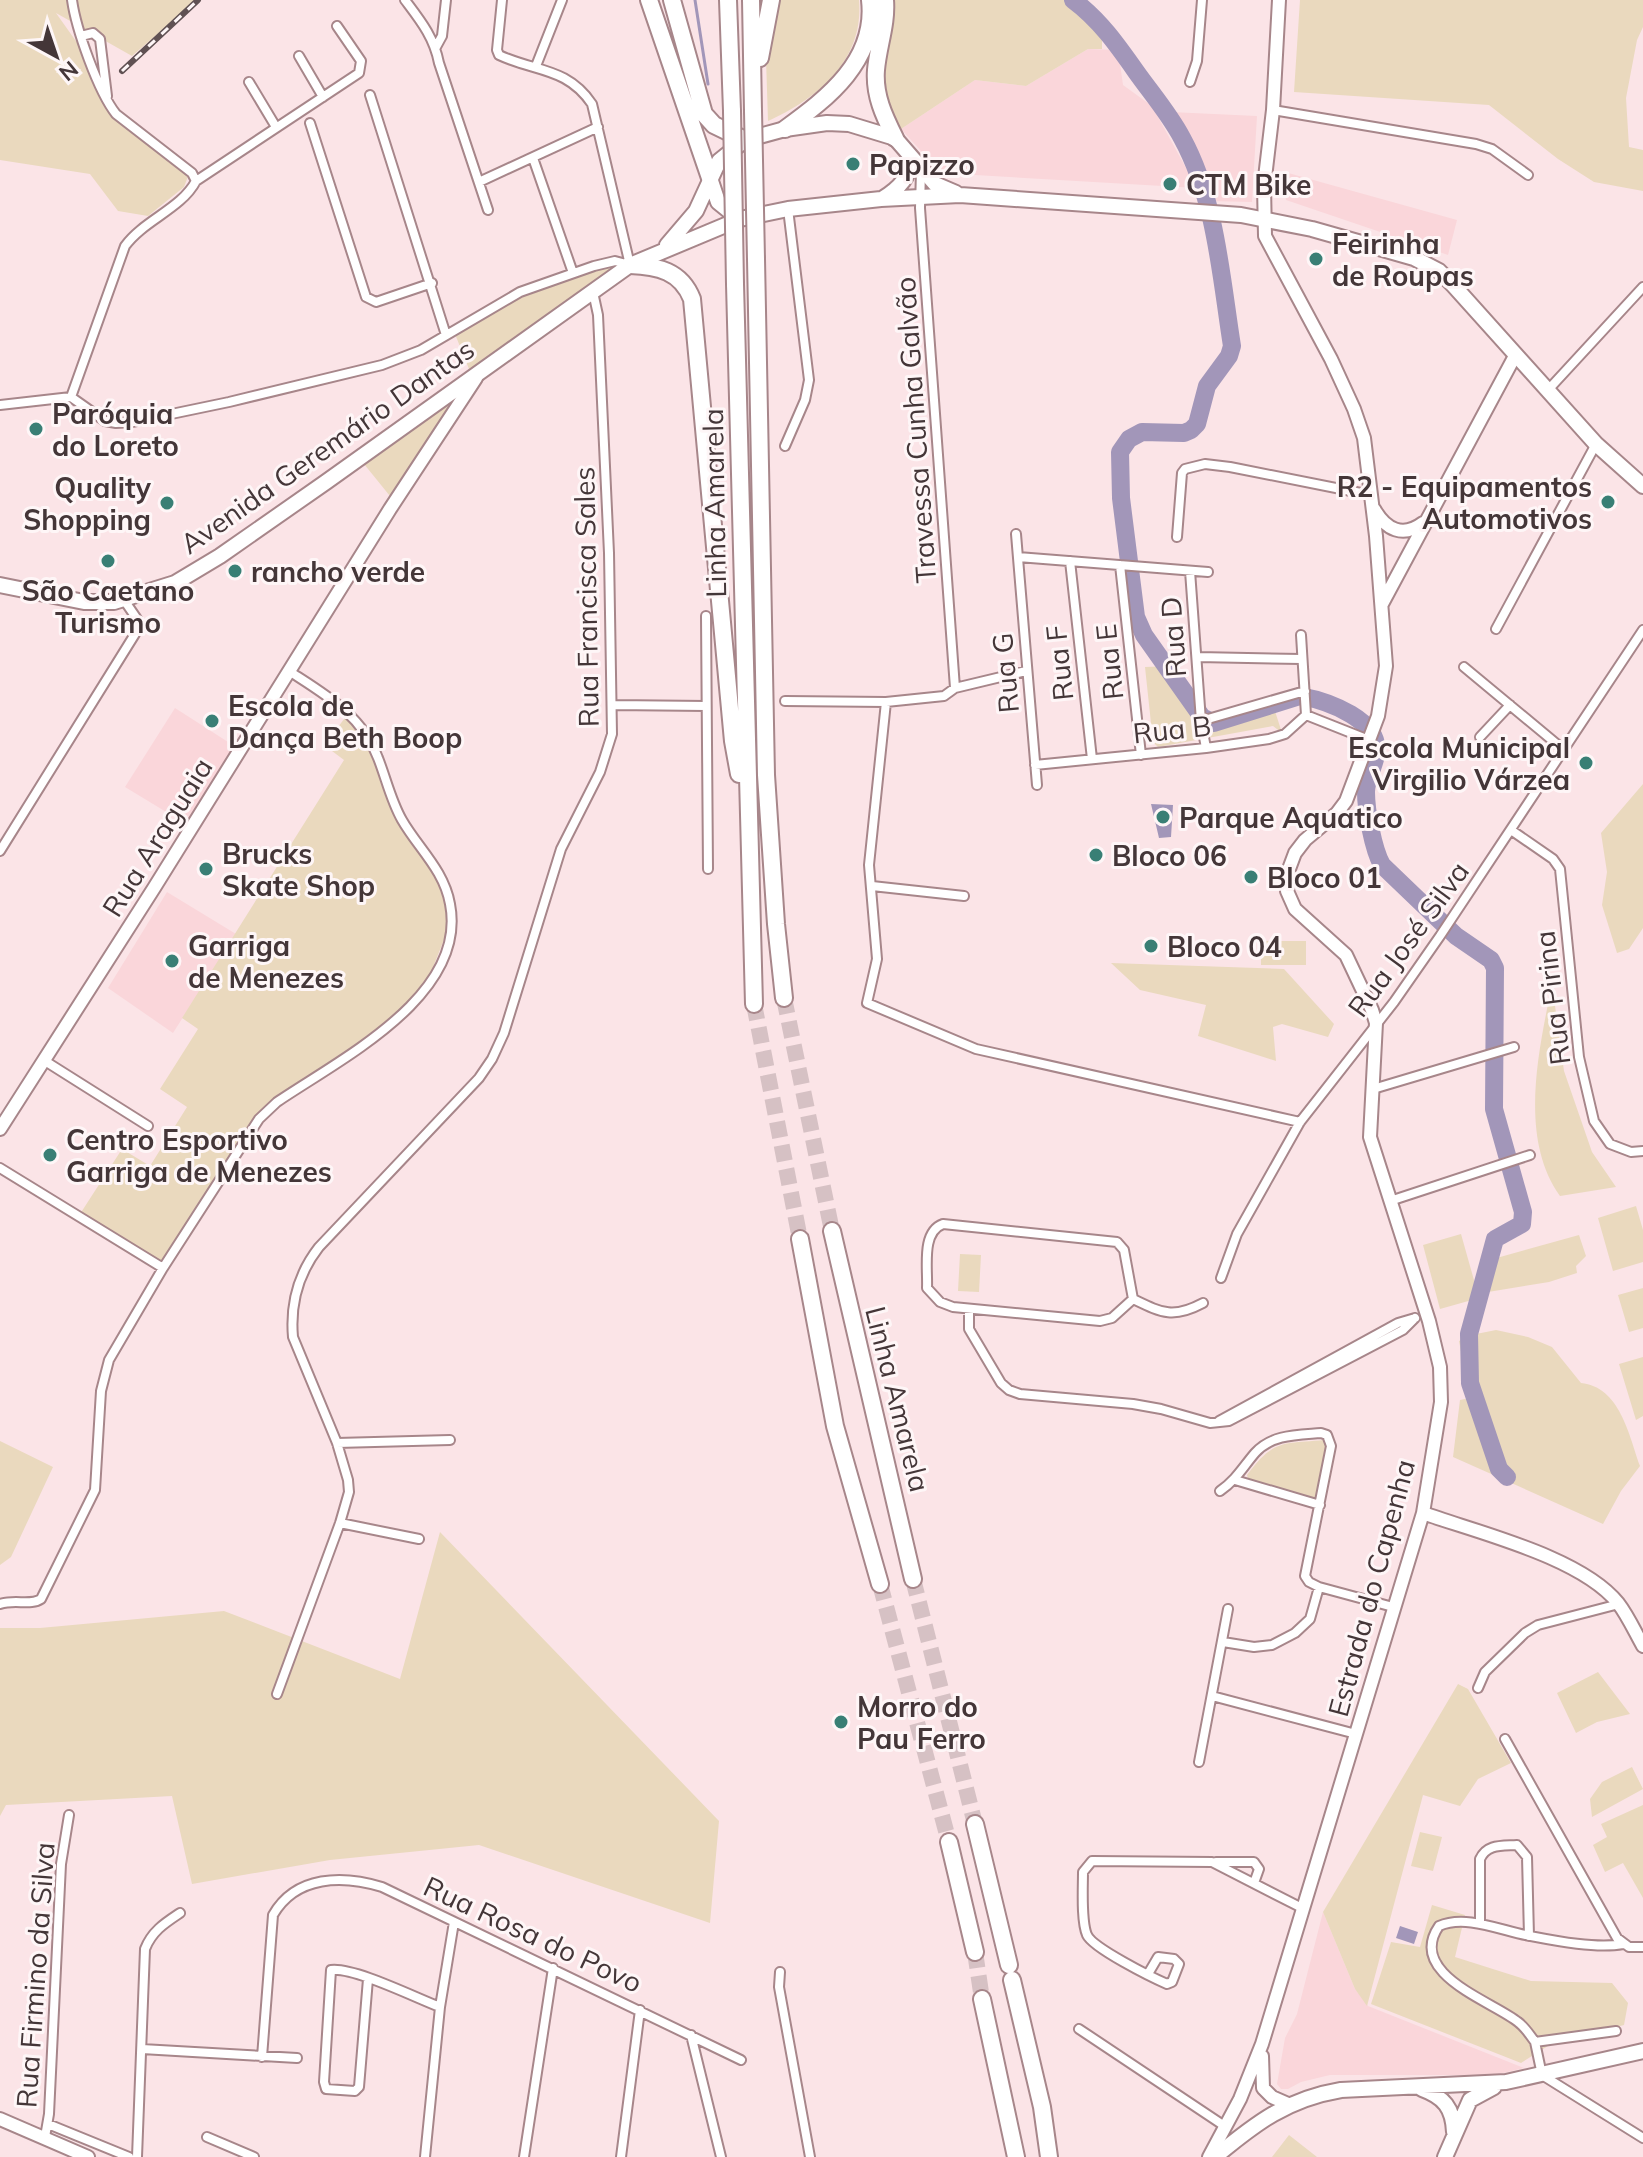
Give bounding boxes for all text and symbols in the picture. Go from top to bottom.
north arrow [16,16,96,96]
text: N [53,55,84,87]
place label: Papizzo [869,147,975,182]
marker: Papizzo [844,155,862,173]
place label: CTM Bike [1186,167,1311,202]
marker: CTM Bike [1161,175,1179,193]
place label: Feirinha de Roupas [1332,226,1474,293]
marker: Feirinha de Roupas [1307,250,1325,268]
street label: Travessa Cunha Galvão [887,276,943,584]
street label: Avenida Geremário Dantas [173,331,481,561]
place label: Paróquia do Loreto [52,396,179,463]
street label: Linha Amarela [695,408,733,598]
marker: Paróquia do Loreto [27,420,45,438]
street label: Rua Francisca Sales [566,466,606,728]
place label: R2 - Equipamentos Automotivos [1337,469,1592,536]
place label: Quality Shopping [23,470,152,537]
marker: R2 - Equipamentos Automotivos [1599,493,1617,511]
marker: Quality Shopping [158,494,176,512]
marker: São Caetano Turismo [99,552,117,570]
place label: rancho verde [251,554,425,589]
marker: rancho verde [226,562,244,580]
place label: São Caetano Turismo [22,573,194,640]
street label: Rua D [1153,596,1193,678]
street label: Rua E [1088,622,1130,702]
street label: Rua F [1038,624,1080,702]
street label: Rua G [984,632,1026,714]
place label: Escola de Dança Beth Boop [228,688,462,755]
street label: Rua B [1131,707,1213,751]
marker: Escola de Dança Beth Boop [203,712,221,730]
place label: Escola Municipal Virgilio Várzea [1348,730,1570,797]
street label: Rua Araguaia [94,751,220,923]
marker: Escola Municipal Virgilio Várzea [1577,754,1595,772]
place label: Parque Aquatico [1179,800,1403,835]
marker: Parque Aquatico [1154,808,1172,826]
place label: Brucks Skate Shop [222,836,375,903]
place label: Bloco 06 [1112,838,1227,873]
marker: Bloco 06 [1087,846,1105,864]
street label: Rua José Silva [1340,855,1476,1023]
marker: Brucks Skate Shop [197,860,215,878]
place label: Bloco 01 [1267,860,1382,895]
marker: Bloco 01 [1242,868,1260,886]
place label: Garriga de Menezes [188,928,344,995]
place label: Bloco 04 [1167,929,1282,964]
street label: Rua Pirina [1526,929,1578,1067]
marker: Bloco 04 [1142,937,1160,955]
marker: Garriga de Menezes [163,952,181,970]
place label: Centro Esportivo Garriga de Menezes [66,1122,332,1189]
marker: Centro Esportivo Garriga de Menezes [41,1146,59,1164]
street label: Linha Amarela [858,1303,938,1495]
street label: Estrada do Capenha [1320,1456,1422,1720]
place label: Morro do Pau Ferro [857,1689,986,1756]
marker: Morro do Pau Ferro [832,1713,850,1731]
street label: Rua Firmino da Silva [8,1841,62,2109]
street label: Rua Rosa do Povo [418,1868,648,2000]

